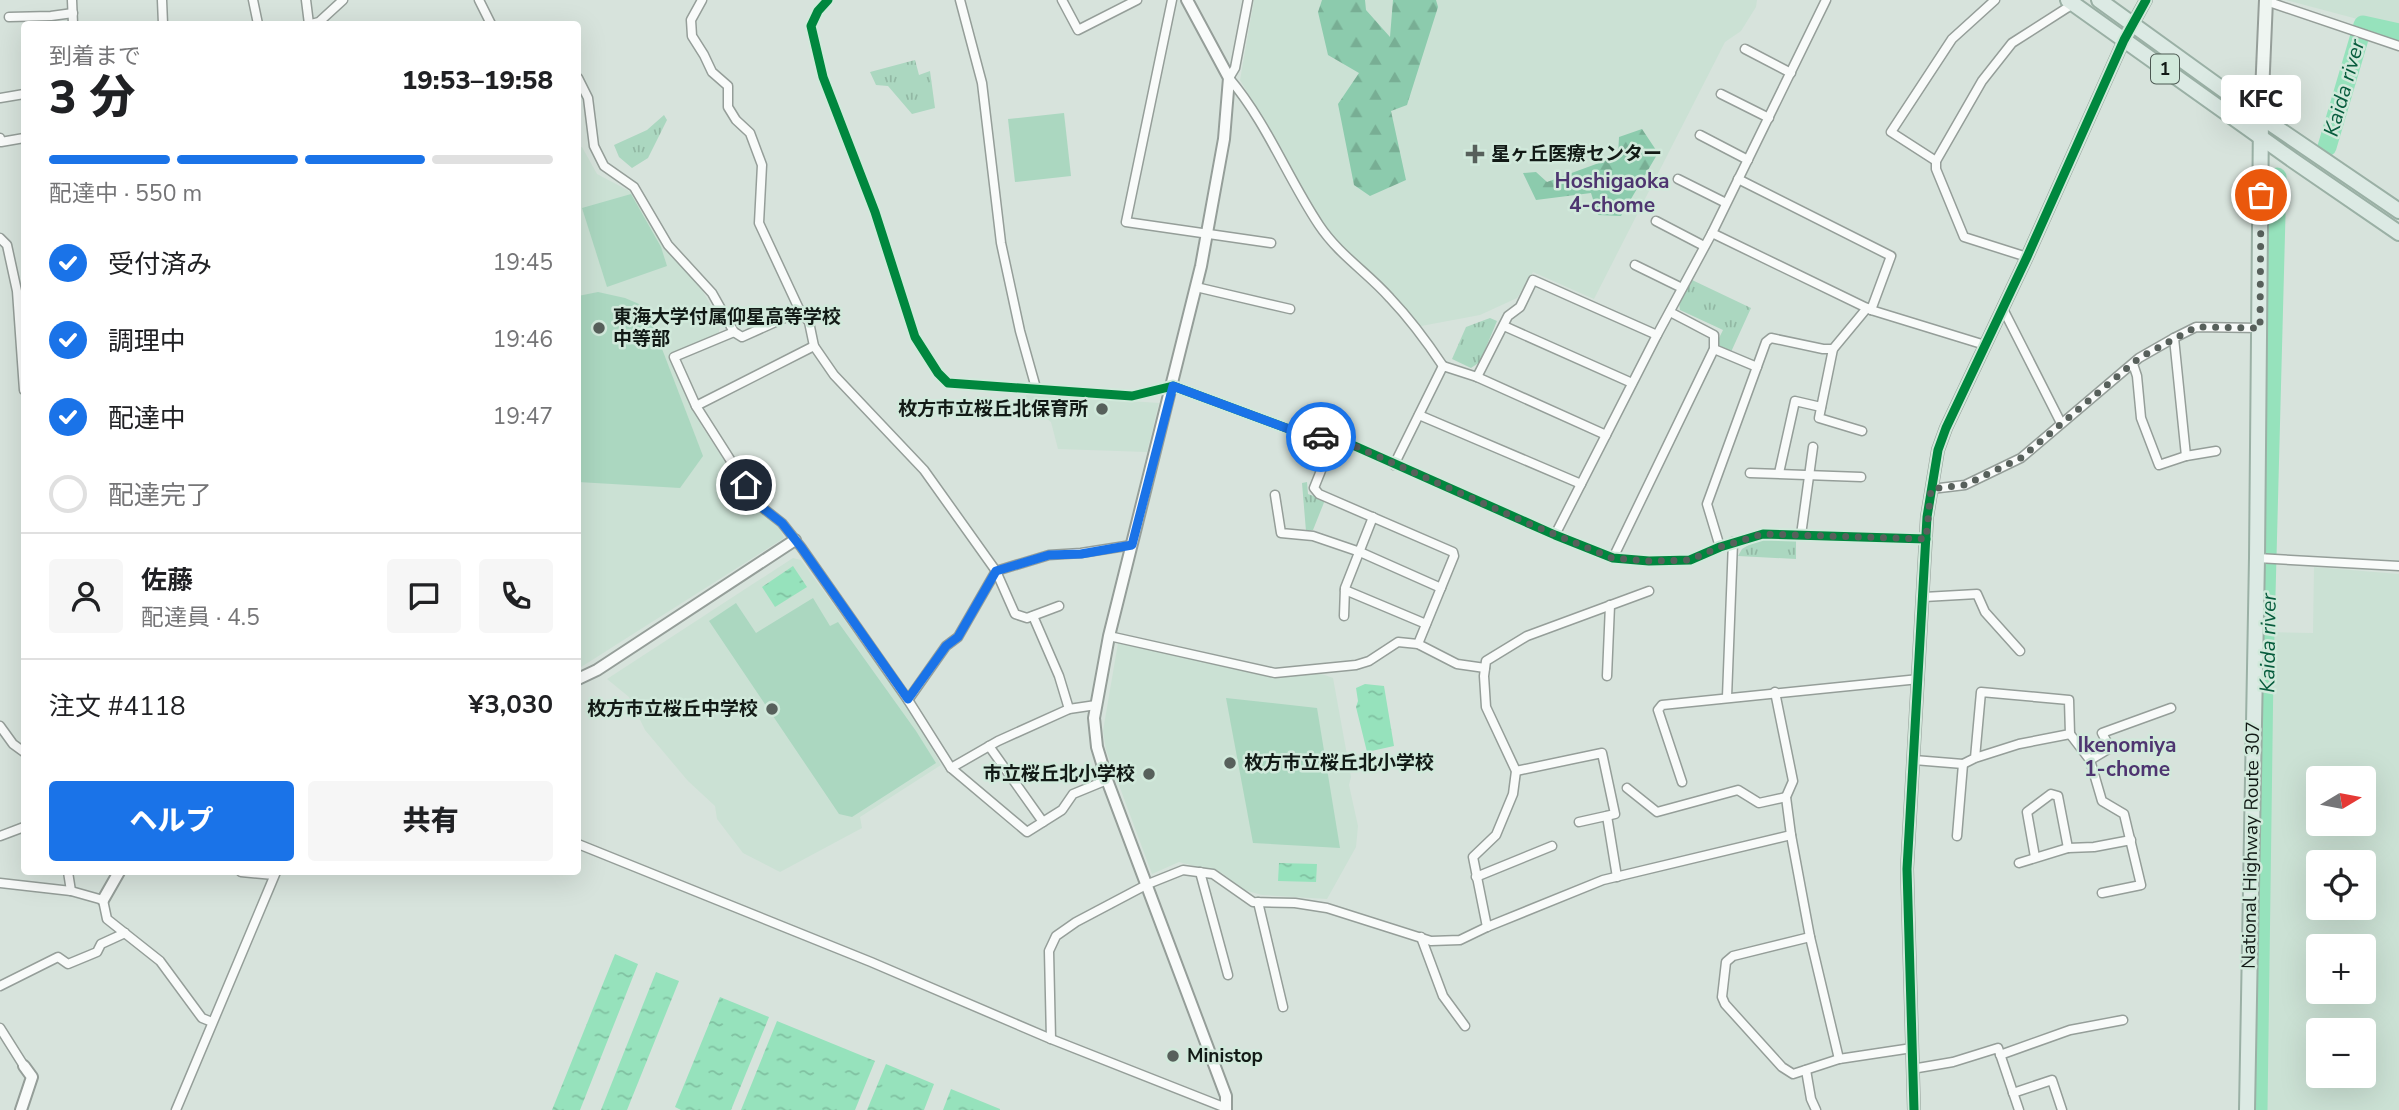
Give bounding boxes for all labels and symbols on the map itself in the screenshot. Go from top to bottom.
water label: Kaida river [2317,36,2371,140]
road number: 1 [2151,55,2179,84]
callout: KFC [2221,76,2301,125]
place label: 星ヶ丘医療センター [1491,141,1662,167]
marker: 星ヶ丘医療センター [1465,144,1485,164]
pin [2231,165,2291,225]
district label: Hoshigaoka 4-chome [1554,167,1670,219]
place label: 東海大学付属仰星高等学校 中等部 [613,304,841,352]
marker: 東海大学付属仰星高等学校 中等部 [591,320,607,336]
place label: 枚方市立桜丘北保育所 [898,396,1088,422]
marker: 枚方市立桜丘北保育所 [1094,401,1110,417]
courier [1286,402,1356,472]
pin [716,455,776,515]
water label: Kaida river [2253,592,2283,693]
place label: 枚方市立桜丘中学校 [587,696,758,722]
marker: 枚方市立桜丘中学校 [764,701,780,717]
street label: National Highway Route 307 [2236,721,2266,969]
district label: Ikenomiya 1-chome [2078,731,2176,783]
place label: 枚方市立桜丘北小学校 [1244,750,1434,776]
marker: 枚方市立桜丘北小学校 [1222,755,1238,771]
place label: 市立桜丘北小学校 [983,761,1135,787]
marker: 市立桜丘北小学校 [1141,766,1157,782]
north arrow [2306,766,2376,836]
place label: Ministop [1187,1043,1263,1069]
marker: Ministop [1165,1048,1181,1064]

